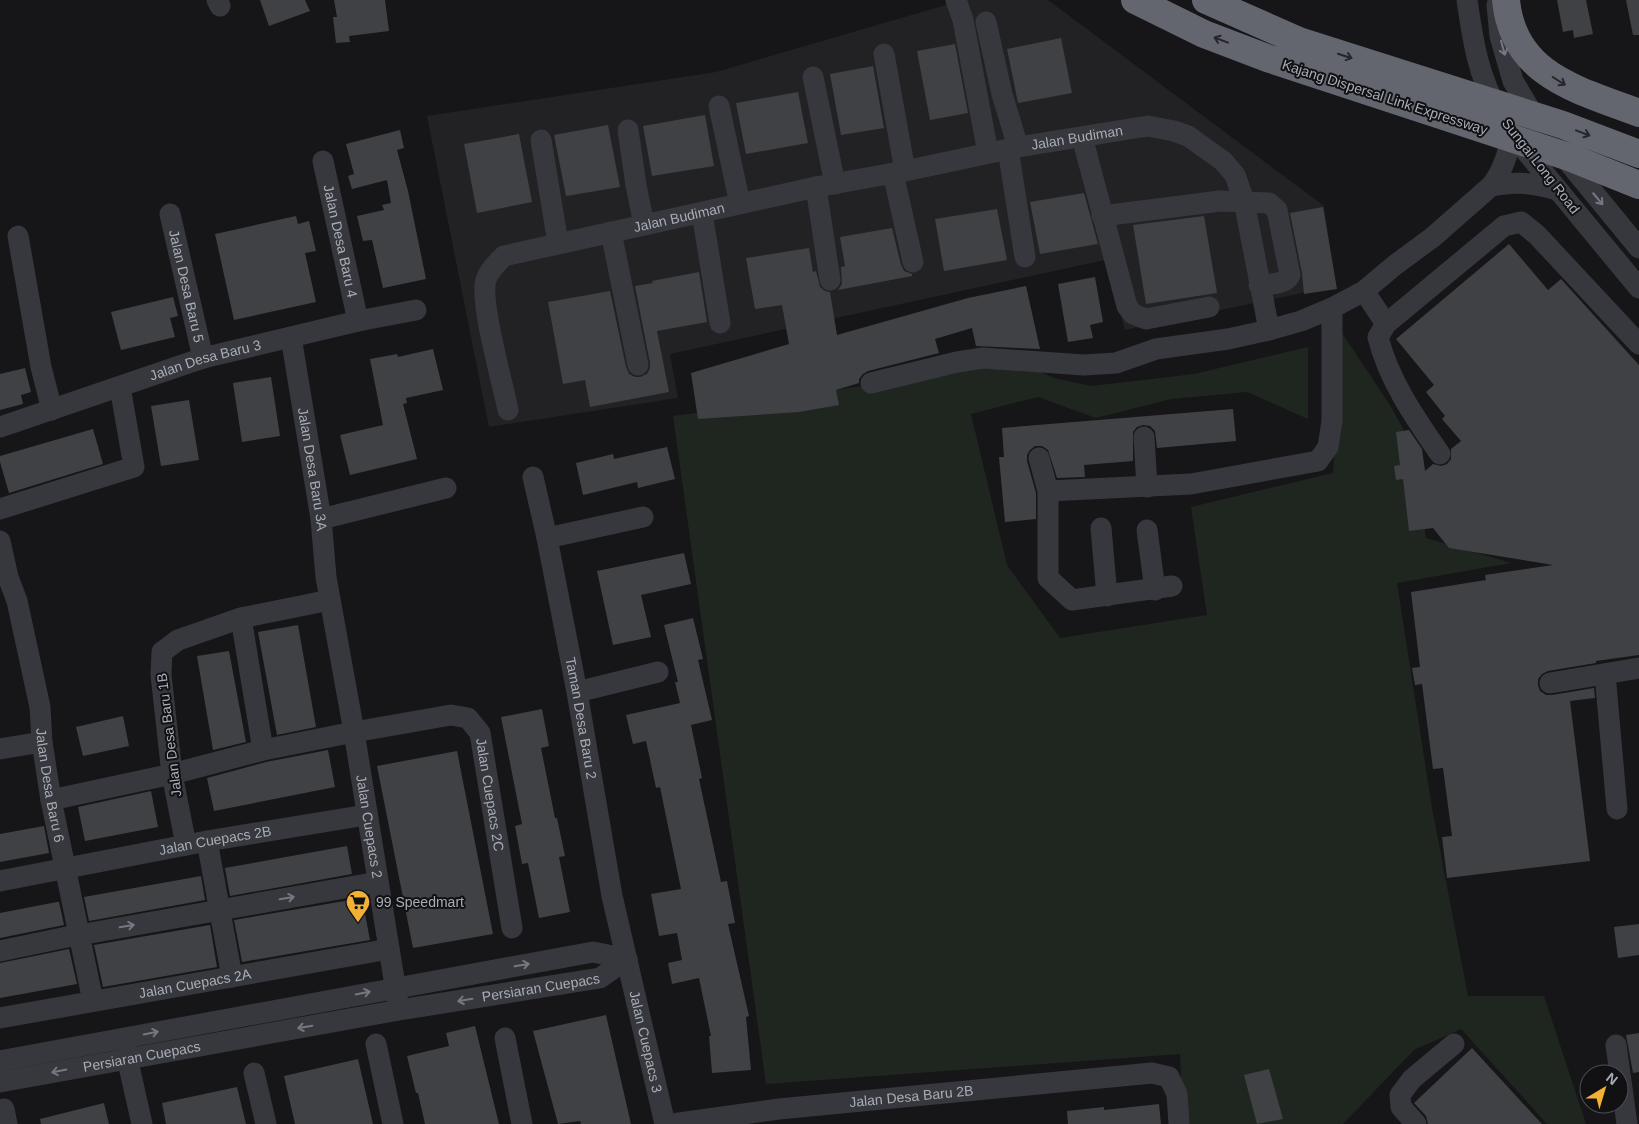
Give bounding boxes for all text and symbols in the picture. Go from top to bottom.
one-way arrow [1214,35,1229,44]
one-way arrow [1499,40,1509,56]
one-way arrow [1337,51,1353,61]
street label: Kajang Dispersal Link Expressway [1280,56,1490,138]
one-way arrow [1552,75,1566,86]
street label: Sungai Long Road [1499,115,1583,217]
street label: Jalan Budiman [1030,122,1124,153]
one-way arrow [1575,129,1590,138]
street label: Jalan Desa Baru 4 [320,183,361,299]
one-way arrow [1593,192,1604,205]
street label: Jalan Budiman [632,199,726,235]
street label: Jalan Desa Baru 5 [166,228,207,344]
street label: Jalan Desa Baru 3 [147,336,263,384]
street label: Jalan Desa Baru 3A [295,406,330,532]
street label: Taman Desa Baru 2 [562,656,600,781]
street label: Jalan Desa Baru 1B [153,672,185,798]
street label: Jalan Desa Baru 6 [33,728,68,844]
street label: Jalan Cuepacs 2C [473,737,507,852]
street label: Jalan Cuepacs 2 [353,774,386,880]
street label: Jalan Cuepacs 2B [158,823,272,858]
supermarket icon: 99 Speedmart [345,889,371,923]
one-way arrow [279,893,295,903]
place label: 99 Speedmart [376,894,464,910]
one-way arrow [119,921,135,931]
one-way arrow [514,959,530,969]
street label: Jalan Cuepacs 2A [138,965,253,1001]
street label: Persiaran Cuepacs [481,970,601,1005]
one-way arrow [354,988,370,998]
street label: Jalan Cuepacs 3 [626,989,666,1095]
one-way arrow [458,995,474,1005]
one-way arrow [297,1022,313,1032]
one-way arrow [143,1027,159,1037]
street label: Persiaran Cuepacs [82,1038,202,1075]
north arrow [1579,1064,1629,1114]
one-way arrow [51,1067,67,1076]
text: N [1603,1069,1621,1088]
street label: Jalan Desa Baru 2B [849,1082,974,1110]

